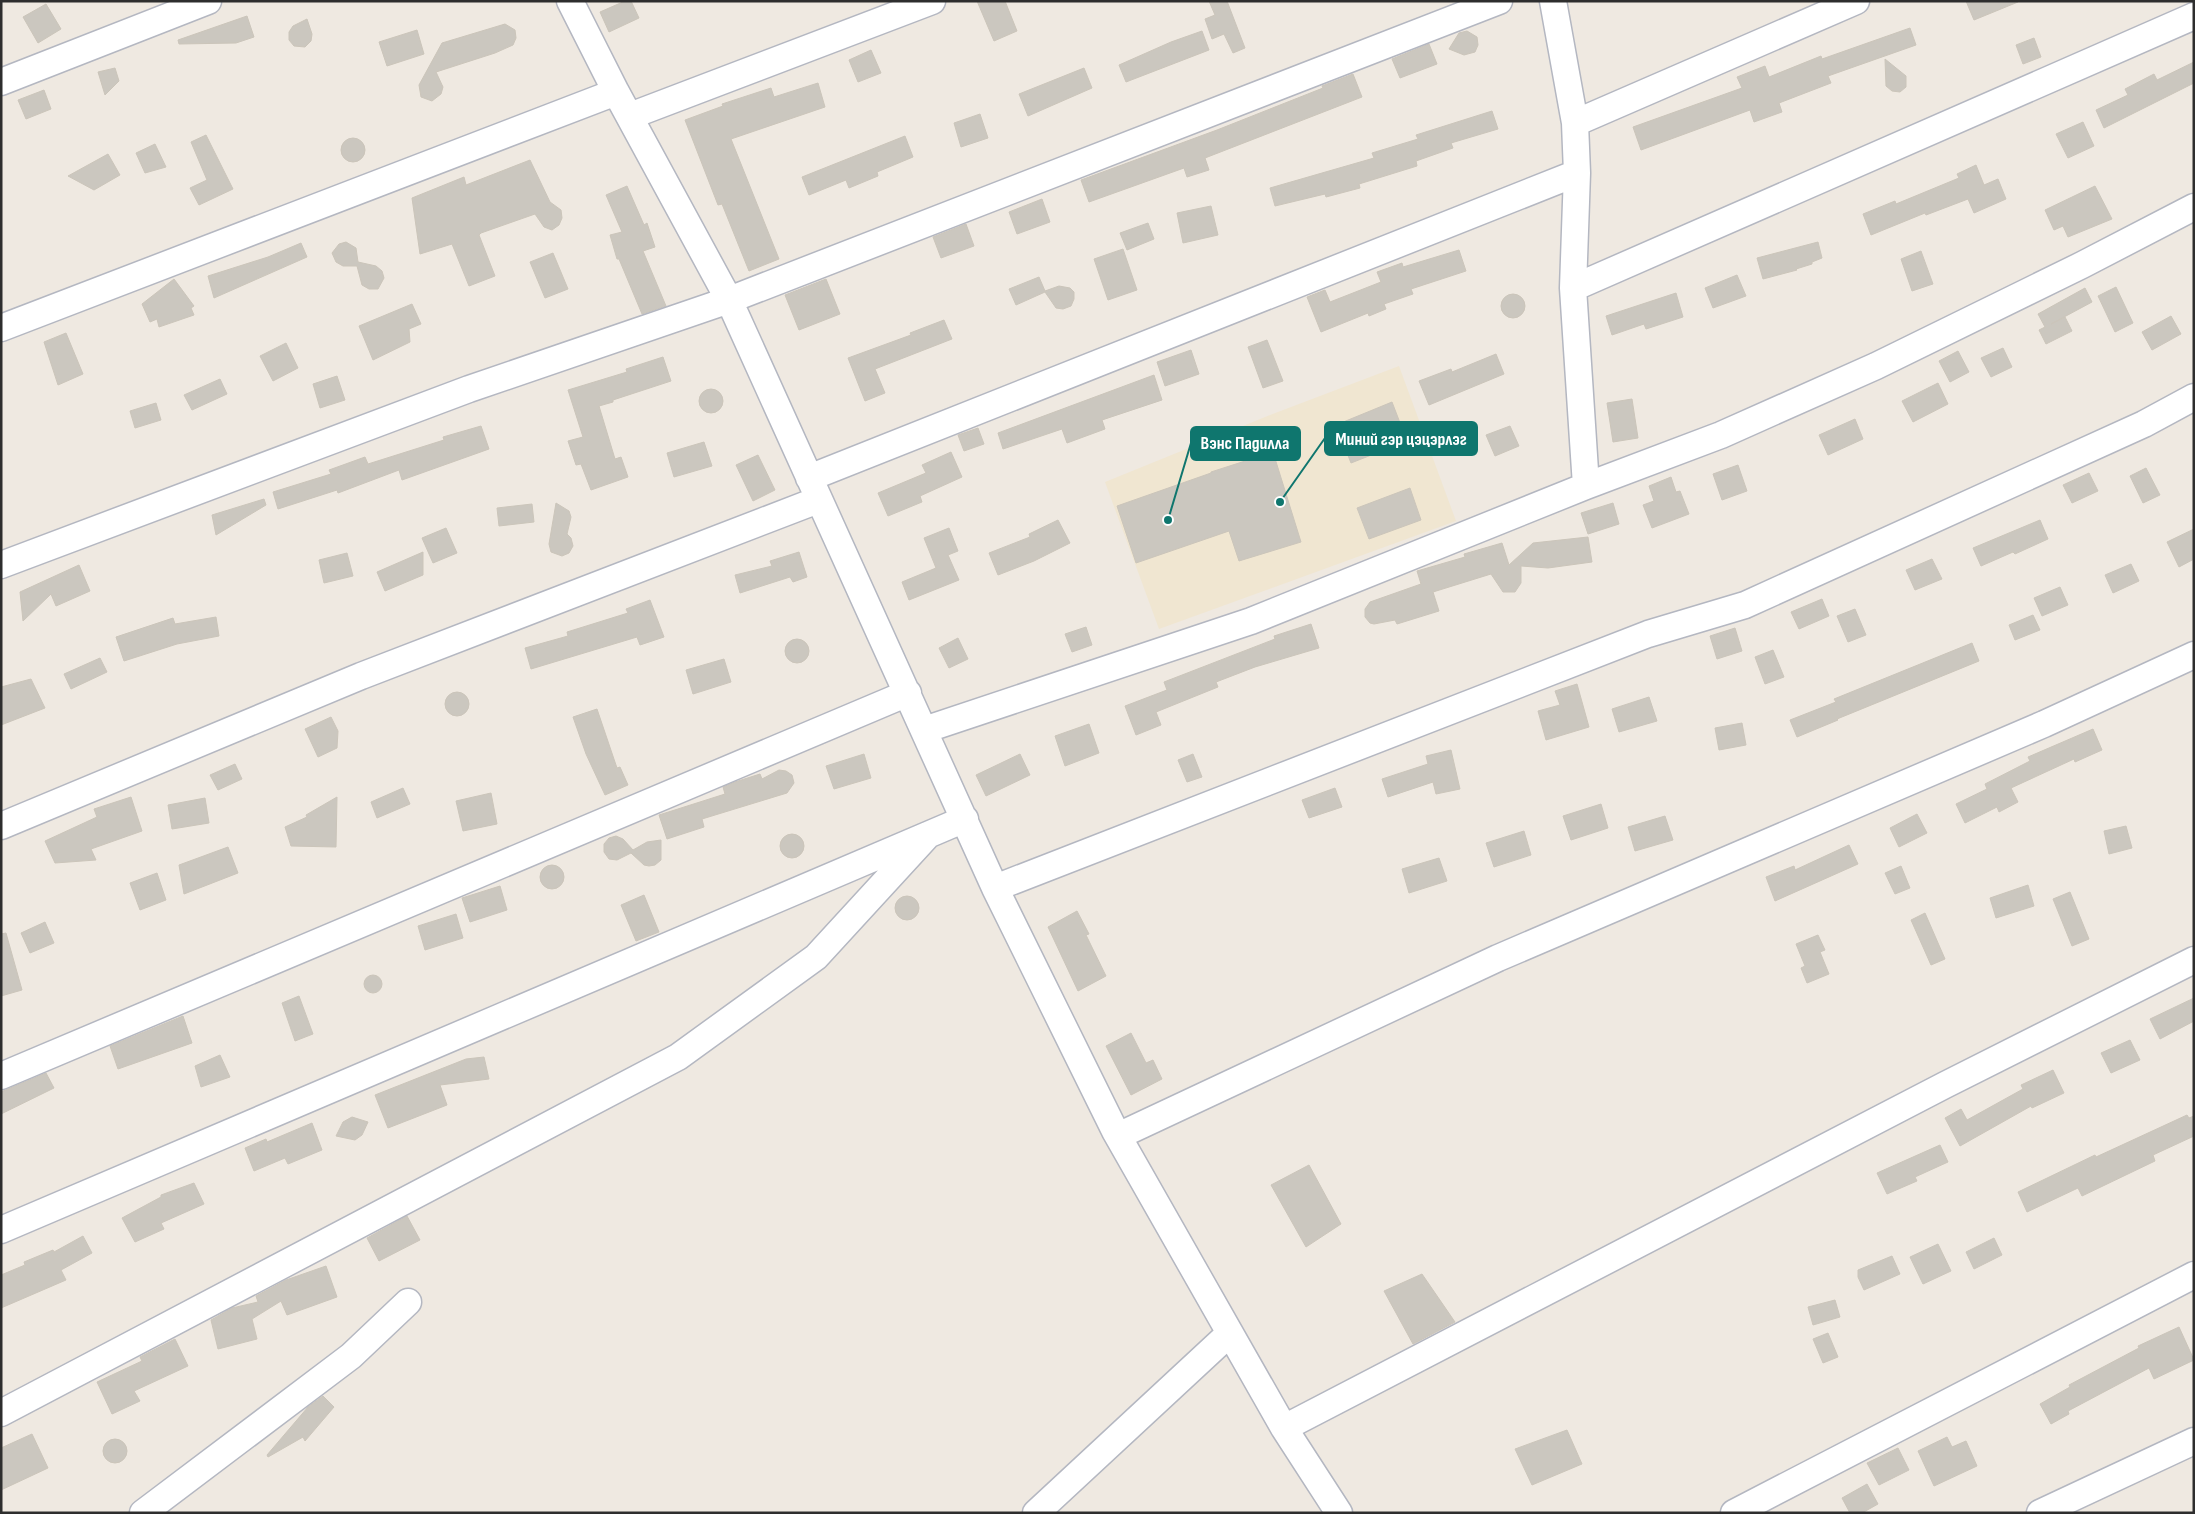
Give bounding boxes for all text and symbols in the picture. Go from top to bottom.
callout: Миний гэр цэцэрлэг [1325,422,1477,455]
callout: Вэнс Падилла [1191,427,1300,460]
text: Миний гэр цэцэрлэг [1335,429,1467,450]
text: Вэнс Падилла [1201,433,1289,454]

